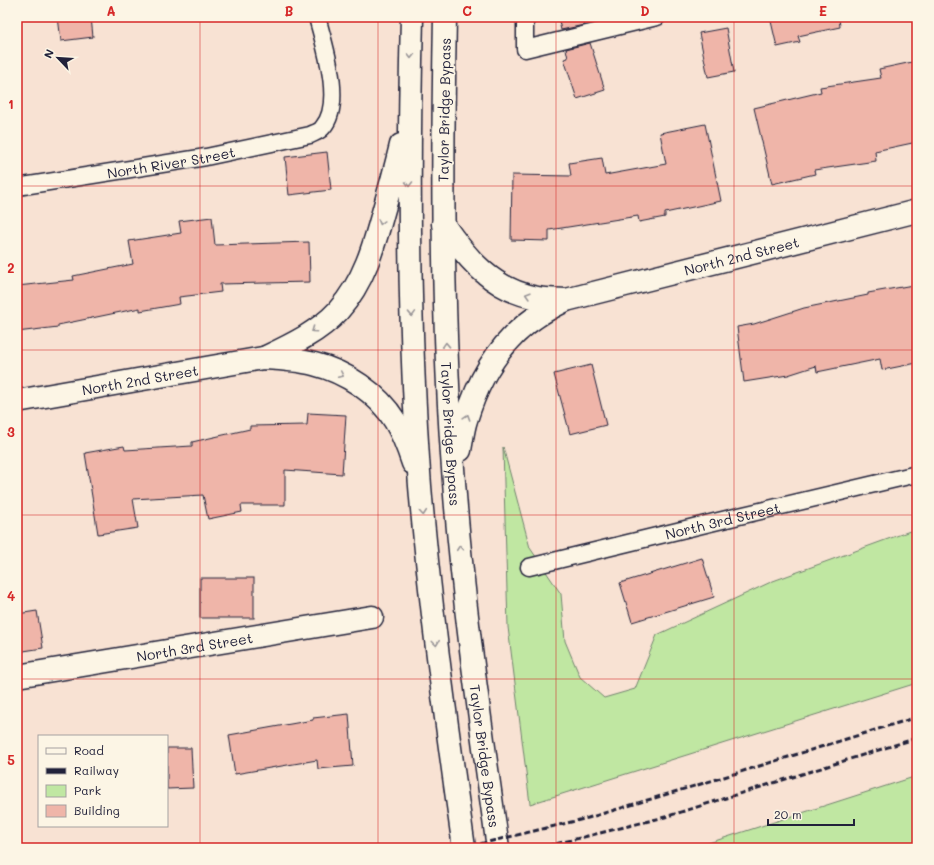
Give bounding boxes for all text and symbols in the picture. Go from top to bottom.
text: A [106,2,116,19]
text: B [285,2,294,19]
text: C [462,2,472,19]
text: D [640,2,650,19]
text: E [819,2,827,19]
north arrow [38,38,78,78]
street label: Taylor Bridge Bypass [433,38,455,182]
text: N [40,47,57,61]
one-way arrow [406,53,415,59]
text: 1 [8,95,14,112]
street label: North River Street [106,142,237,182]
one-way arrow [405,181,413,187]
one-way arrow [377,219,385,225]
street label: North 2nd Street [682,232,801,279]
text: 2 [7,259,15,276]
one-way arrow [524,291,531,300]
one-way arrow [407,311,416,317]
one-way arrow [312,325,319,332]
one-way arrow [442,342,450,348]
street label: North 2nd Street [80,360,200,399]
street label: Taylor Bridge Bypass [437,361,465,507]
one-way arrow [337,370,345,378]
one-way arrow [462,413,471,420]
text: 3 [7,423,15,440]
street label: North 3rd Street [663,497,782,543]
one-way arrow [418,510,427,517]
one-way arrow [456,545,465,551]
text: 4 [7,587,15,604]
street label: North 3rd Street [135,627,254,665]
one-way arrow [432,640,441,646]
street label: Taylor Bridge Bypass [466,683,505,829]
legend [38,735,168,827]
text: Road [74,742,104,758]
text: 5 [7,751,15,768]
text: Railway [74,762,119,778]
text: Park [74,782,101,798]
scale bar [768,801,854,827]
text: Building [74,802,120,818]
text: 20 m [774,806,802,822]

